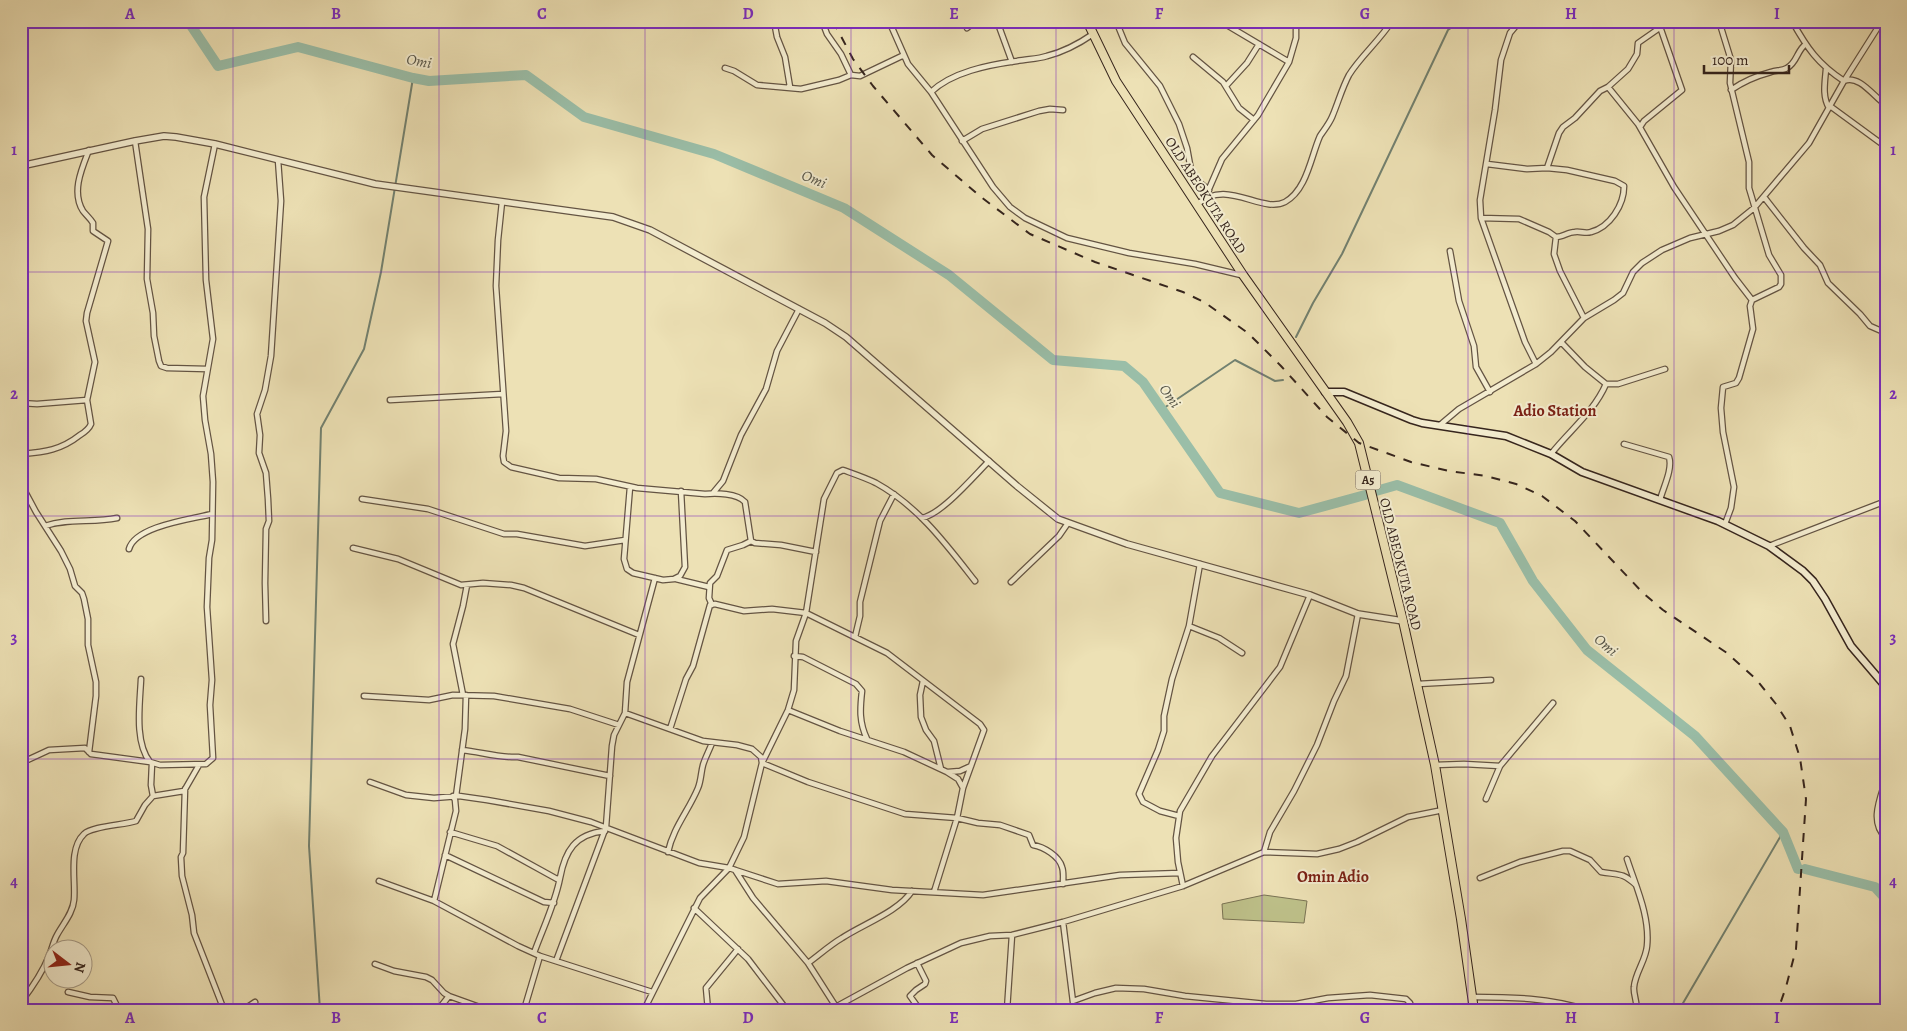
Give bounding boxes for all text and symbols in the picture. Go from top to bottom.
text: A [124,3,136,25]
text: B [331,3,341,25]
text: C [537,3,547,25]
text: D [742,3,754,25]
text: E [949,3,959,25]
text: F [1155,3,1164,25]
text: G [1360,3,1370,25]
text: H [1565,3,1577,25]
text: I [1774,3,1780,25]
scale bar [1704,42,1790,74]
water label: Omi [405,49,433,73]
text: 100 m [1712,50,1749,70]
street label: OLD ABEOKUTA ROAD [1161,133,1251,258]
text: 1 [11,139,17,161]
text: 1 [1890,139,1896,161]
water label: Omi [799,165,829,193]
water label: Omi [1155,380,1185,412]
text: 2 [10,383,18,405]
text: 2 [1889,383,1897,405]
district label: Adio Station [1513,400,1596,422]
road number: A5 [1356,470,1380,490]
street label: OLD ABEOKUTA ROAD [1375,496,1426,632]
text: 3 [11,627,18,649]
text: 3 [1890,627,1897,649]
water label: Omi [1590,629,1622,661]
district label: Omin Adio [1297,866,1369,888]
text: 4 [10,871,18,893]
text: 4 [1889,871,1897,893]
north arrow [42,938,92,988]
text: N [69,960,91,975]
text: A [124,1007,136,1029]
text: B [331,1007,341,1029]
text: C [537,1007,547,1029]
text: D [742,1007,754,1029]
text: E [949,1007,959,1029]
text: F [1155,1007,1164,1029]
text: G [1360,1007,1370,1029]
text: H [1565,1007,1577,1029]
text: I [1774,1007,1780,1029]

